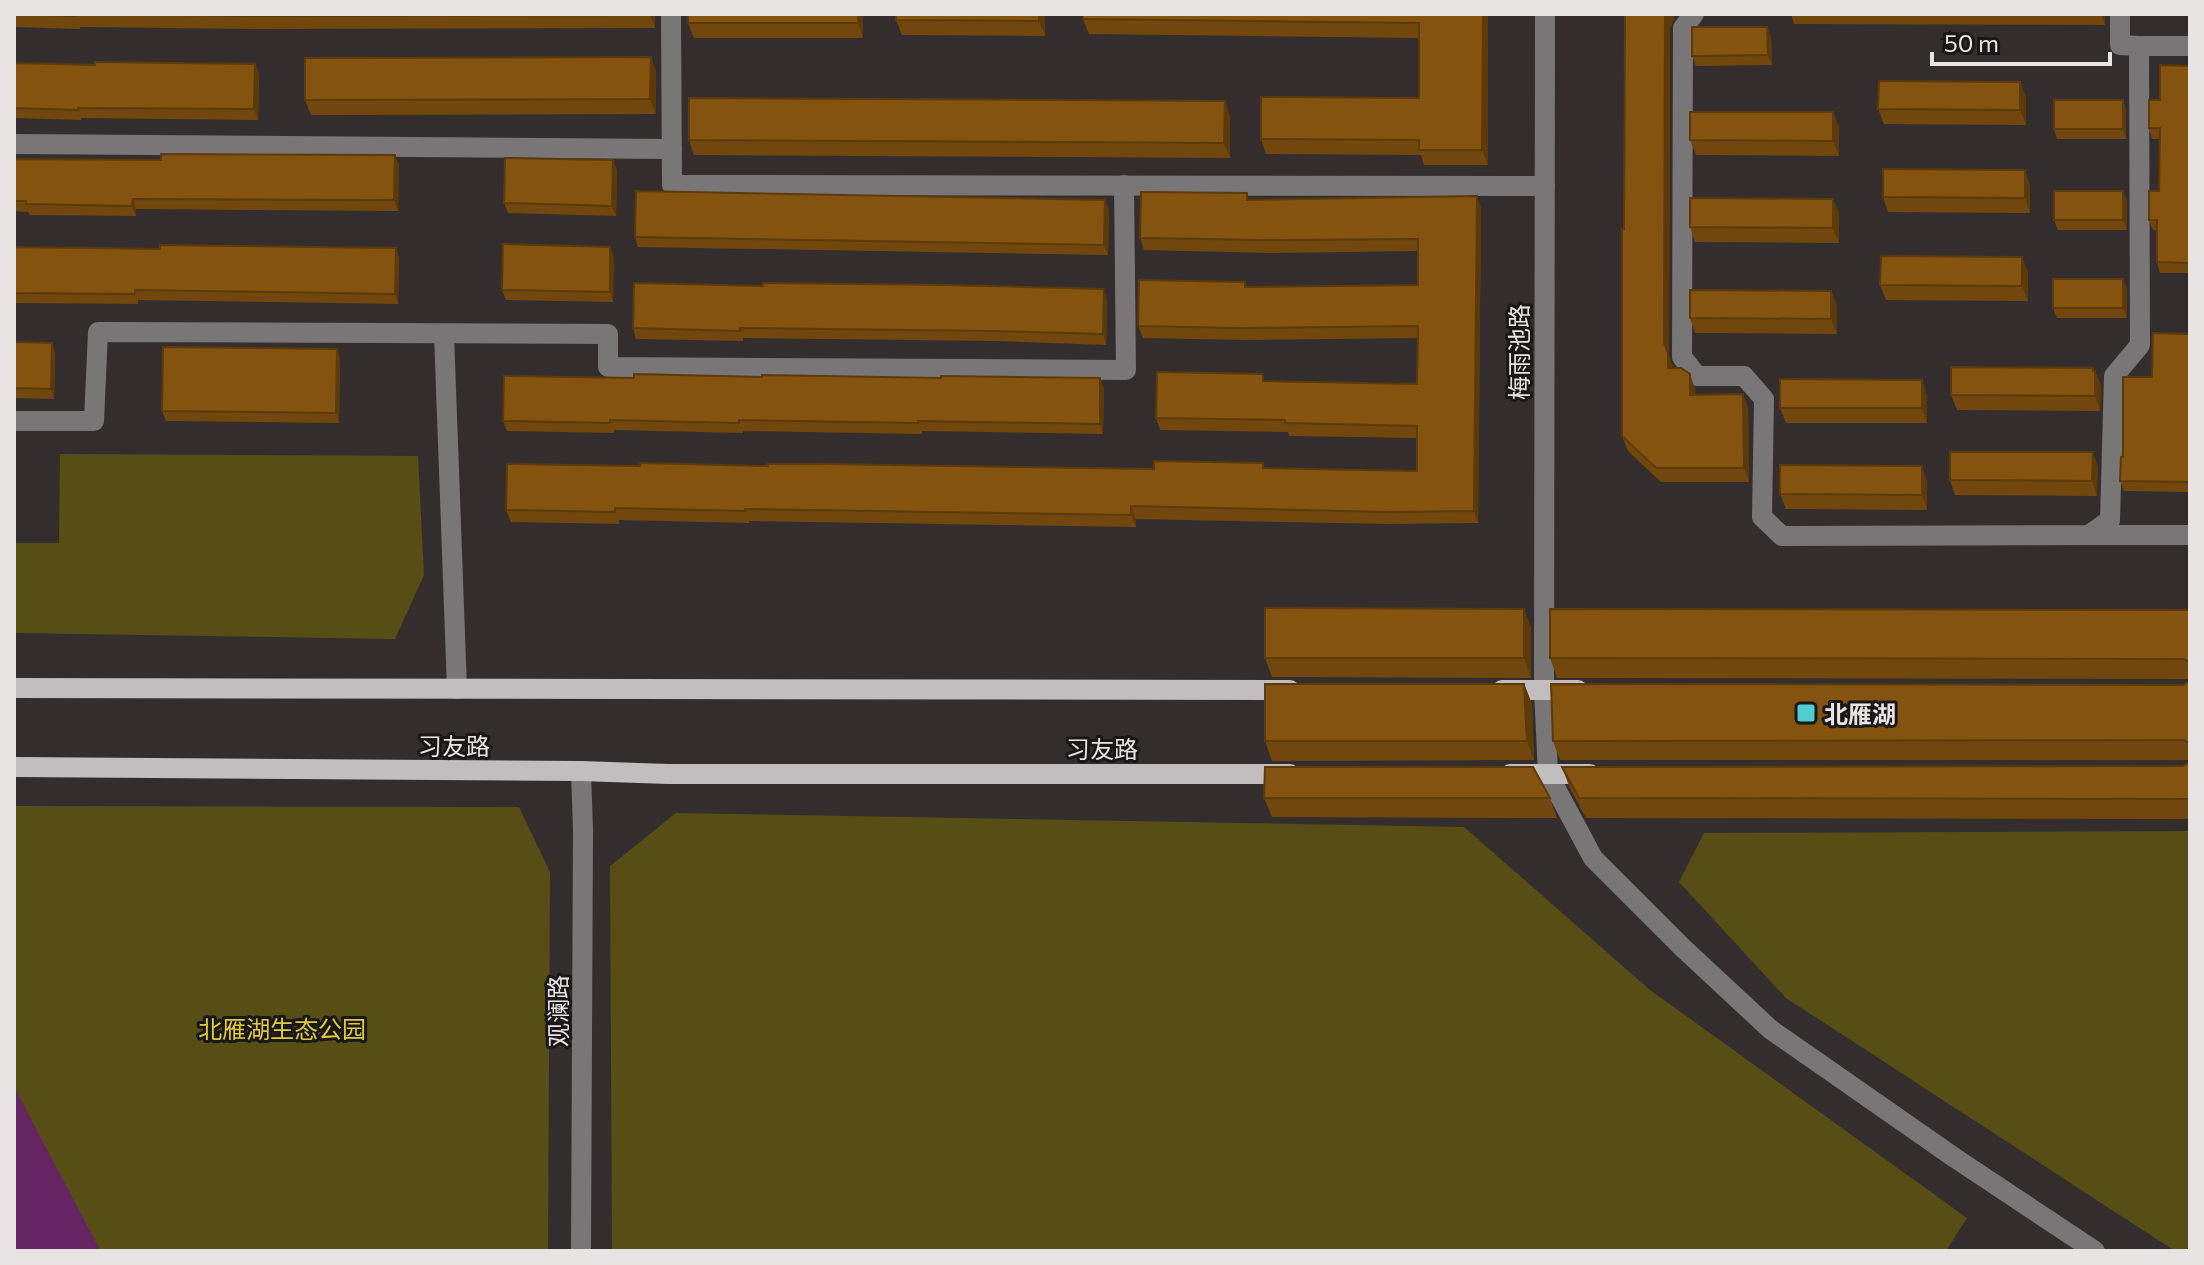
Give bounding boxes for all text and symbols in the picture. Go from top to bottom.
scale bar [1932,16,2110,66]
text: 50 m [1944,28,1999,57]
street label: 梅雨池路 [1504,304,1533,400]
place label: 北雁湖 [1824,699,1896,728]
marker: 北雁湖 [1795,702,1817,724]
street label: 习友路 [418,731,490,760]
street label: 习友路 [1066,734,1138,763]
street label: 观澜路 [543,975,572,1047]
park label: 北雁湖生态公园 [198,1014,366,1043]

